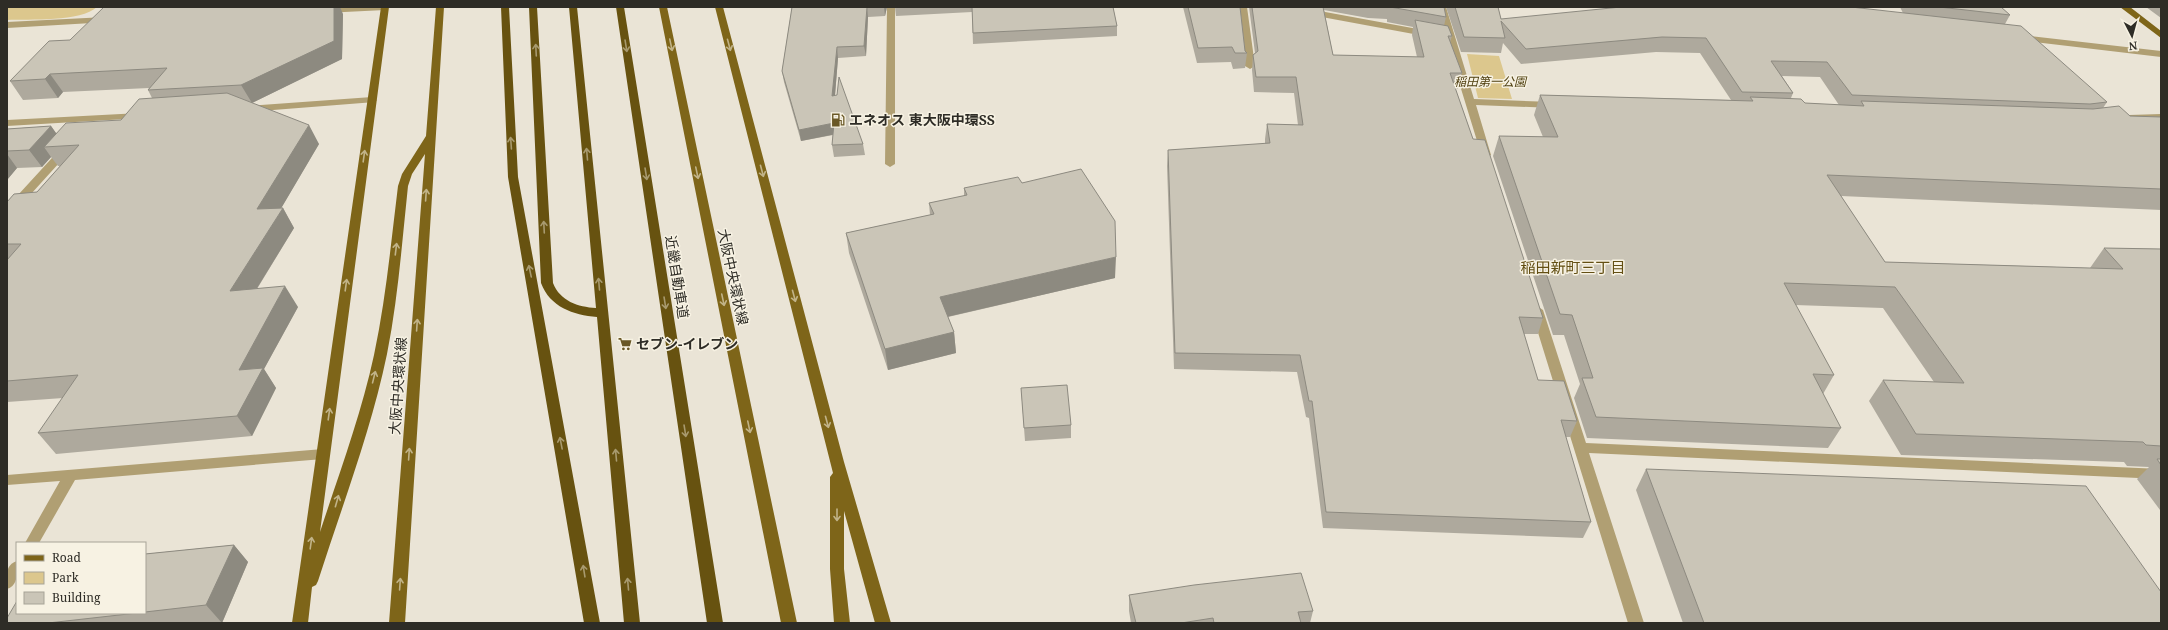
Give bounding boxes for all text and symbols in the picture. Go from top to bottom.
north arrow [2112,16,2152,56]
one-way arrow [667,38,675,51]
one-way arrow [726,38,733,51]
one-way arrow [622,39,630,52]
text: N [2128,39,2138,54]
one-way arrow [532,44,539,57]
park label: 稲田第一公園 [1454,73,1528,90]
place label: エネオス 東大阪中環SS [849,110,995,129]
fuel station icon: エネオス 東大阪中環SS [830,112,846,128]
one-way arrow [507,137,514,150]
one-way arrow [584,148,591,161]
one-way arrow [360,150,368,163]
one-way arrow [758,164,766,177]
one-way arrow [693,166,701,179]
one-way arrow [642,167,650,180]
one-way arrow [423,189,430,202]
one-way arrow [540,221,547,234]
street label: 大阪中央環状線 [714,227,753,327]
street label: 近畿自動車道 [662,234,693,320]
one-way arrow [392,243,399,256]
district label: 稲田新町三丁目 [1520,257,1626,277]
one-way arrow [525,265,533,278]
one-way arrow [596,277,603,290]
one-way arrow [343,279,350,292]
one-way arrow [791,290,799,303]
one-way arrow [719,293,727,306]
one-way arrow [661,296,669,309]
one-way arrow [414,319,421,332]
place label: セブン-イレブン [636,334,738,353]
street label: 大阪中央環状線 [385,336,410,436]
supermarket icon: セブン-イレブン [617,336,633,352]
one-way arrow [371,371,379,384]
one-way arrow [325,408,333,421]
one-way arrow [824,415,831,428]
one-way arrow [745,420,753,433]
one-way arrow [681,424,689,437]
one-way arrow [557,437,565,450]
one-way arrow [405,448,412,461]
one-way arrow [612,449,619,462]
one-way arrow [334,495,341,508]
one-way arrow [833,508,841,521]
one-way arrow [307,537,315,550]
legend [16,542,146,614]
text: Road [52,549,82,566]
one-way arrow [580,565,588,578]
text: Park [52,569,80,586]
one-way arrow [396,578,403,591]
one-way arrow [624,578,632,591]
text: Building [52,589,101,606]

